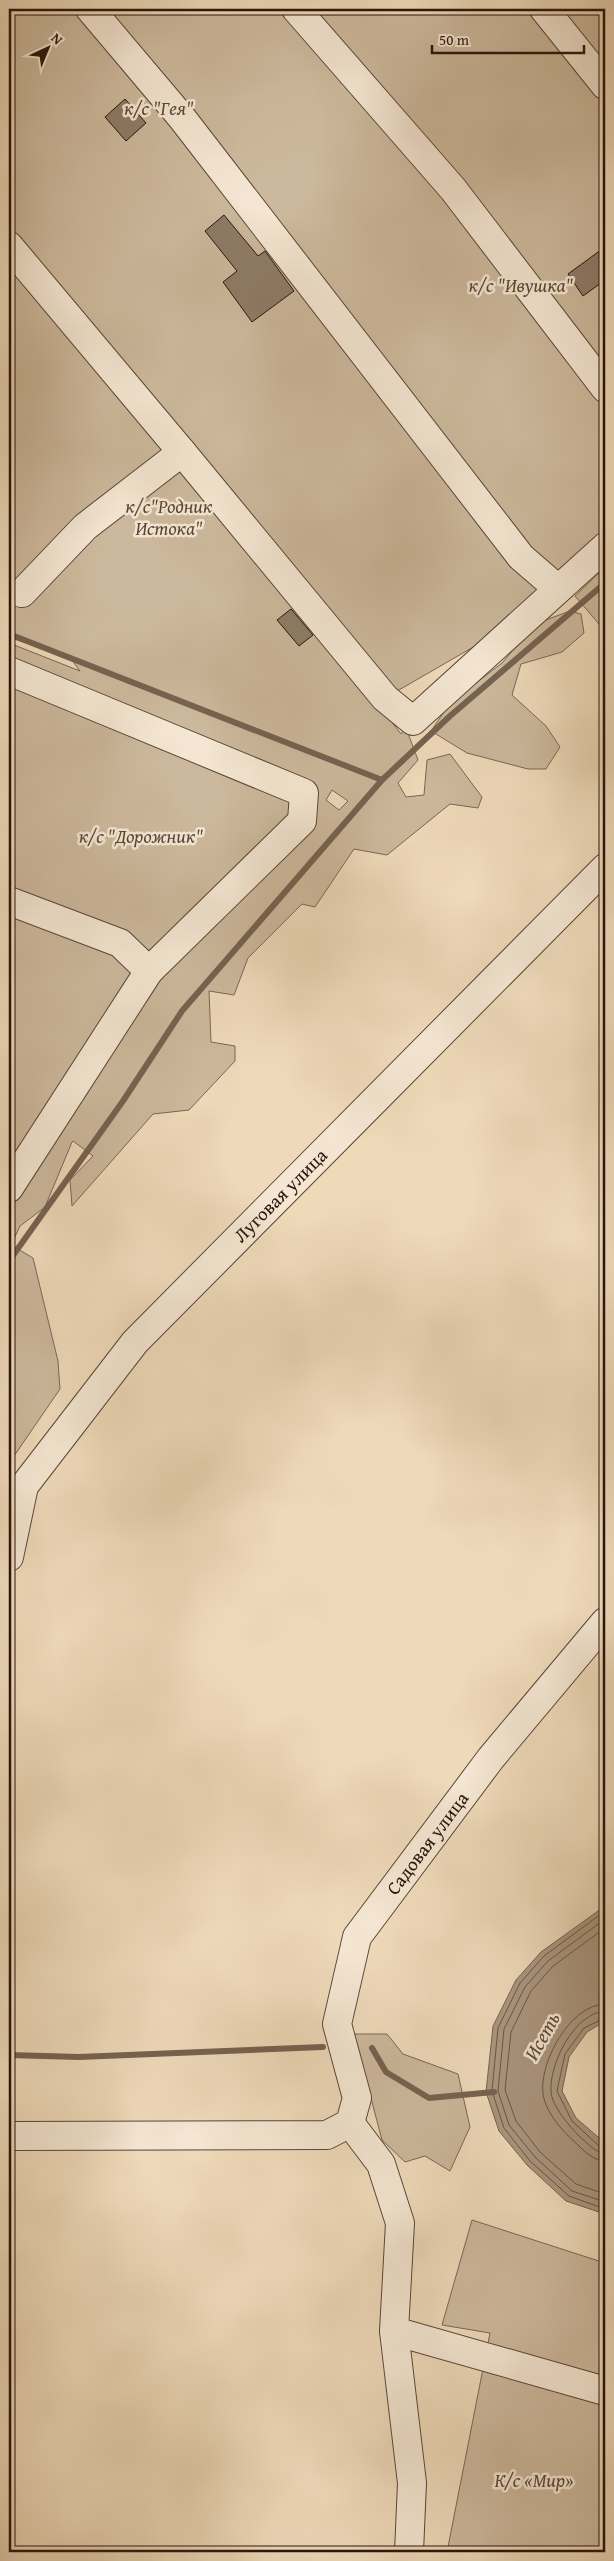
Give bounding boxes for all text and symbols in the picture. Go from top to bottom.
north arrow [22,22,72,72]
scale bar [432,22,584,54]
text: N [47,28,68,50]
text: 50 m [439,29,470,50]
park label: к/с "Гея" [124,94,194,122]
park label: к/с "Ивушка" [469,271,574,299]
park label: к/с"Родник Истока" [126,492,212,542]
park label: к/с "Дорожник" [79,822,203,850]
street label: Луговая улица [227,1142,333,1248]
street label: Садовая улица [379,1786,475,1900]
water label: Исеть [516,2006,567,2065]
park label: К/с «Мир» [494,2466,574,2494]

